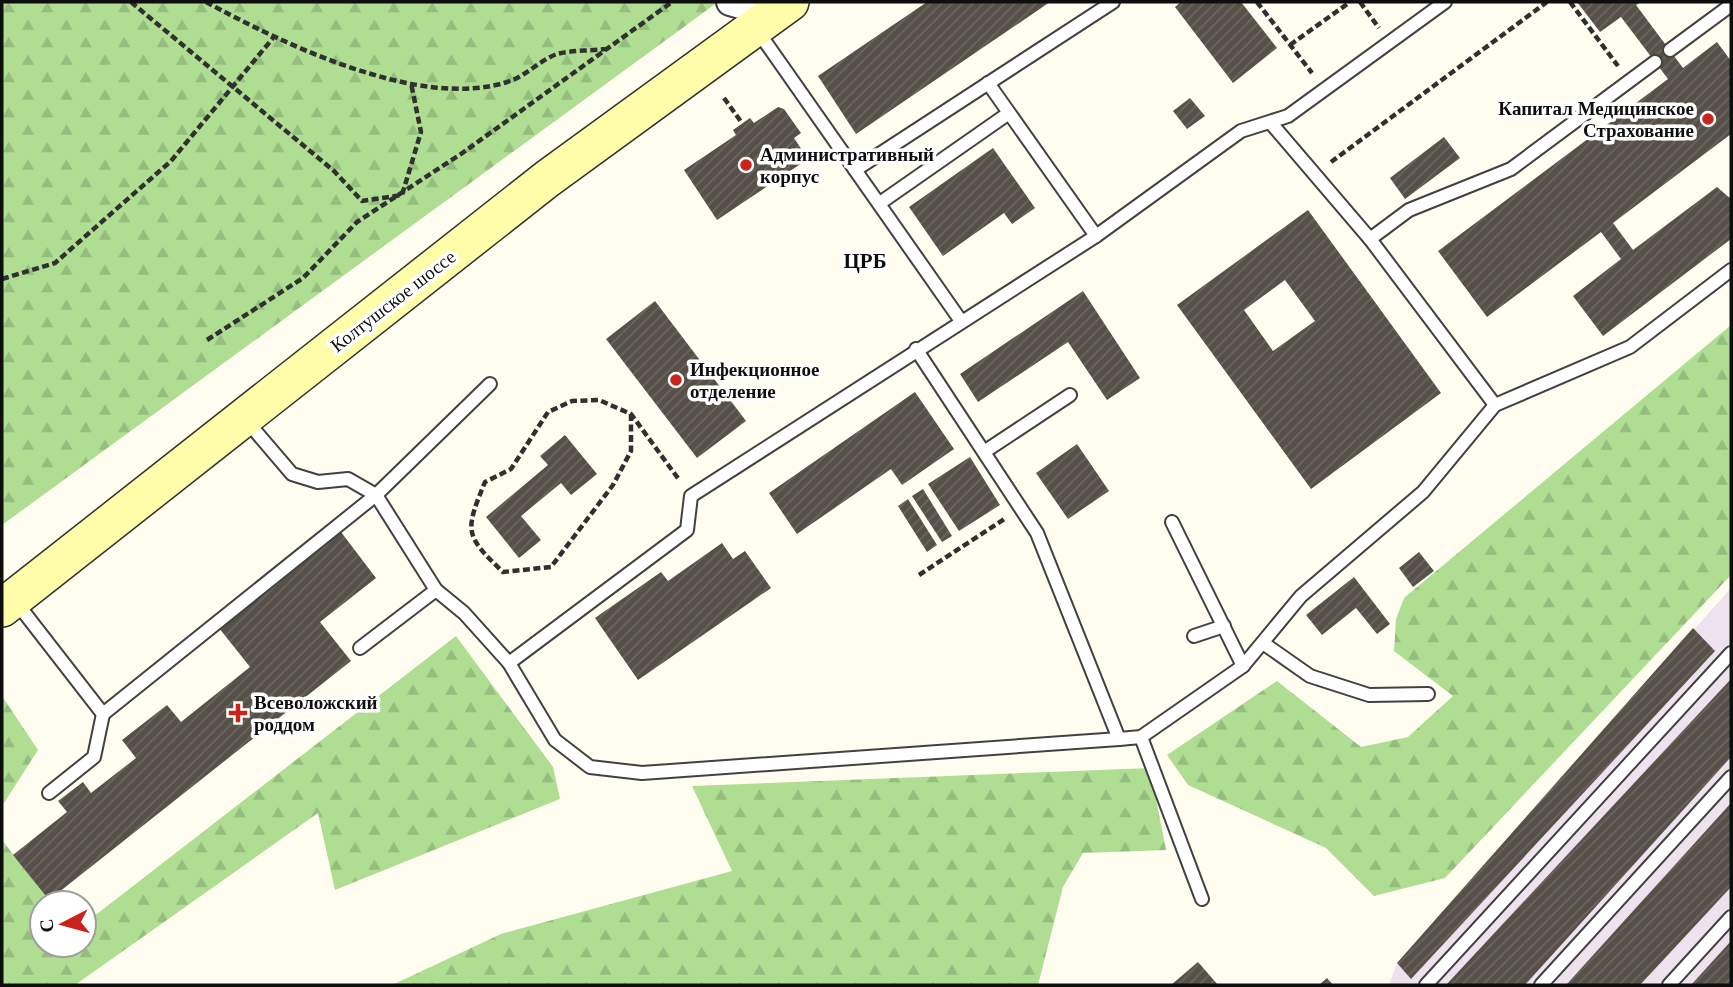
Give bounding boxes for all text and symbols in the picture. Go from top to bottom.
place label: Капитал Медицинское Страхование [1498,98,1694,141]
marker: Капитал Медицинское Страхование [1700,111,1716,127]
place label: Административный корпус [760,144,934,187]
marker: Административный корпус [738,157,754,173]
street label: Колтушское шоссе [326,246,460,356]
district label: ЦРБ [843,249,887,273]
place label: Инфекционное отделение [690,359,819,402]
marker: Инфекционное отделение [668,372,684,388]
place label: Всеволожский роддом [254,692,378,735]
marker: Всеволожский роддом [228,703,248,723]
north arrow [28,889,98,959]
text: С [35,918,58,934]

